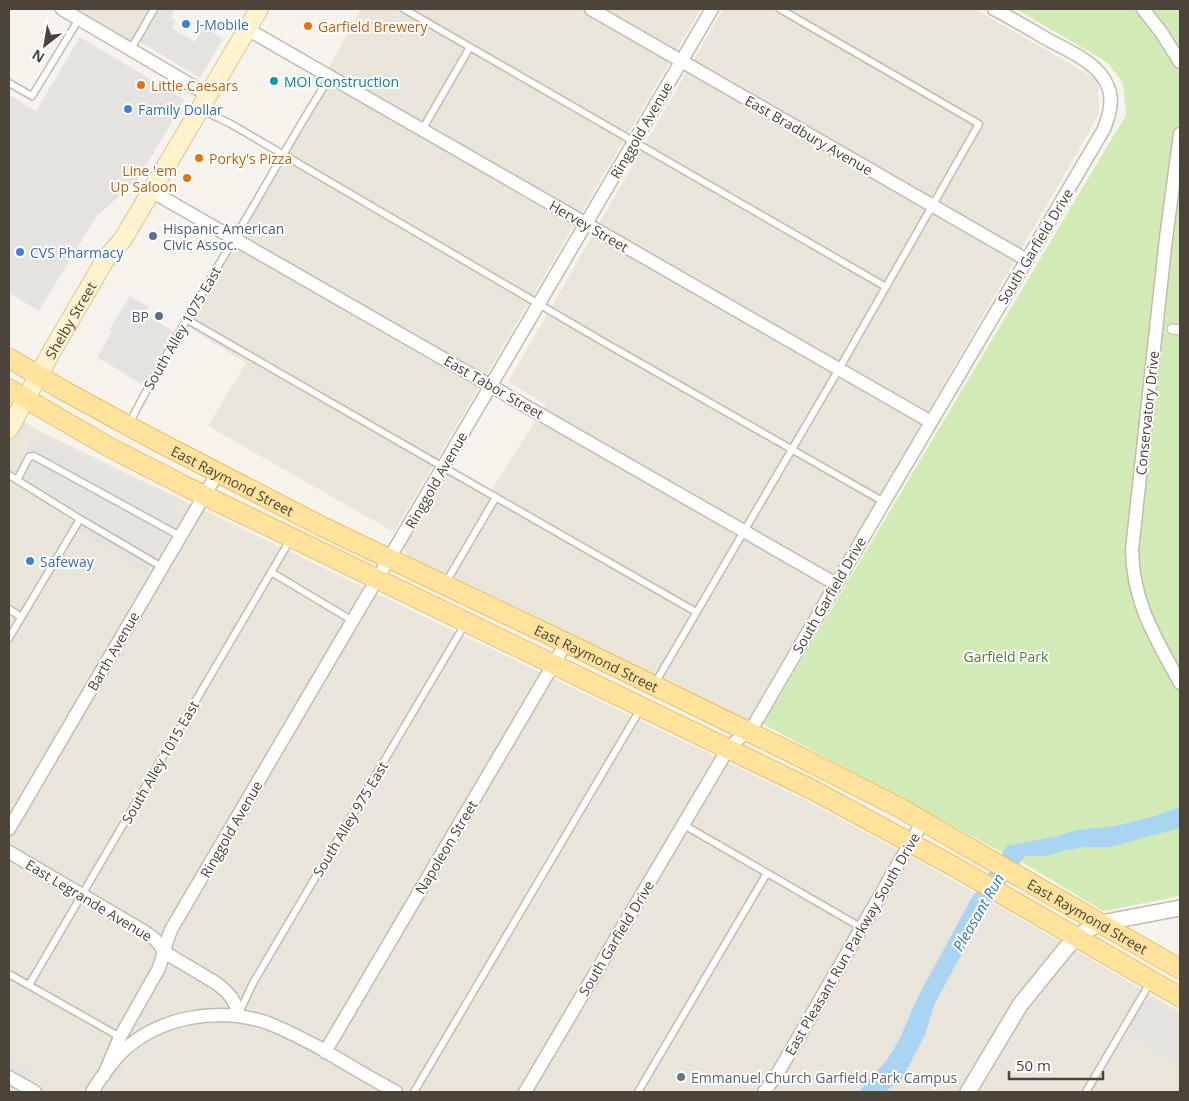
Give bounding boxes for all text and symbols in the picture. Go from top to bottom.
place label: J-Mobile [194,15,249,34]
place label: Garfield Brewery [318,17,429,36]
marker: J-Mobile [180,18,192,30]
north arrow [20,20,70,70]
marker: Garfield Brewery [302,20,314,32]
text: N [28,45,48,68]
place label: MOI Construction [284,72,399,91]
marker: MOI Construction [268,75,280,87]
place label: Little Caesars [151,76,238,95]
street label: Ringgold Avenue [606,78,677,182]
marker: Little Caesars [135,79,147,91]
street label: East Bradbury Avenue [742,91,876,179]
place label: Family Dollar [138,100,223,119]
marker: Family Dollar [122,103,134,115]
place label: Porky's Pizza [209,149,292,168]
marker: Porky's Pizza [193,152,205,164]
place label: Line 'em Up Saloon [110,161,177,196]
marker: Line 'em Up Saloon [181,172,193,184]
street label: South Garfield Drive [993,185,1077,307]
street label: Hervey Street [546,196,632,256]
place label: Hispanic American Civic Assoc. [163,219,284,254]
marker: Hispanic American Civic Assoc. [147,230,159,242]
place label: CVS Pharmacy [30,243,124,262]
marker: CVS Pharmacy [14,246,26,258]
street label: South Alley 1075 East [139,263,225,393]
street label: Shelby Street [40,278,100,362]
place label: BP [132,307,149,326]
marker: BP [153,310,165,322]
street label: Conservatory Drive [1131,350,1163,476]
street label: East Tabor Street [441,351,547,423]
street label: Ringgold Avenue [401,428,472,532]
street label: East Raymond Street [168,441,297,520]
street label: South Garfield Drive [788,533,870,657]
place label: Safeway [40,552,95,571]
marker: Safeway [24,555,36,567]
street label: Barth Avenue [83,608,143,694]
street label: East Raymond Street [532,620,662,696]
park label: Garfield Park [964,647,1049,666]
street label: South Alley 1015 East [117,697,203,827]
street label: South Alley 975 East [308,758,392,880]
street label: Ringgold Avenue [196,777,267,881]
street label: Napoleon Street [410,796,482,898]
street label: East Pleasant Run Parkway South Drive [780,829,924,1059]
street label: East Legrande Avenue [22,855,156,945]
water label: Pleasant Run [948,870,1008,954]
street label: East Raymond Street [1024,874,1151,958]
street label: South Garfield Drive [574,877,658,999]
scale bar [1009,1048,1103,1080]
text: 50 m [1016,1055,1051,1075]
place label: Emmanuel Church Garfield Park Campus [691,1068,957,1087]
marker: Emmanuel Church Garfield Park Campus [675,1071,687,1083]

